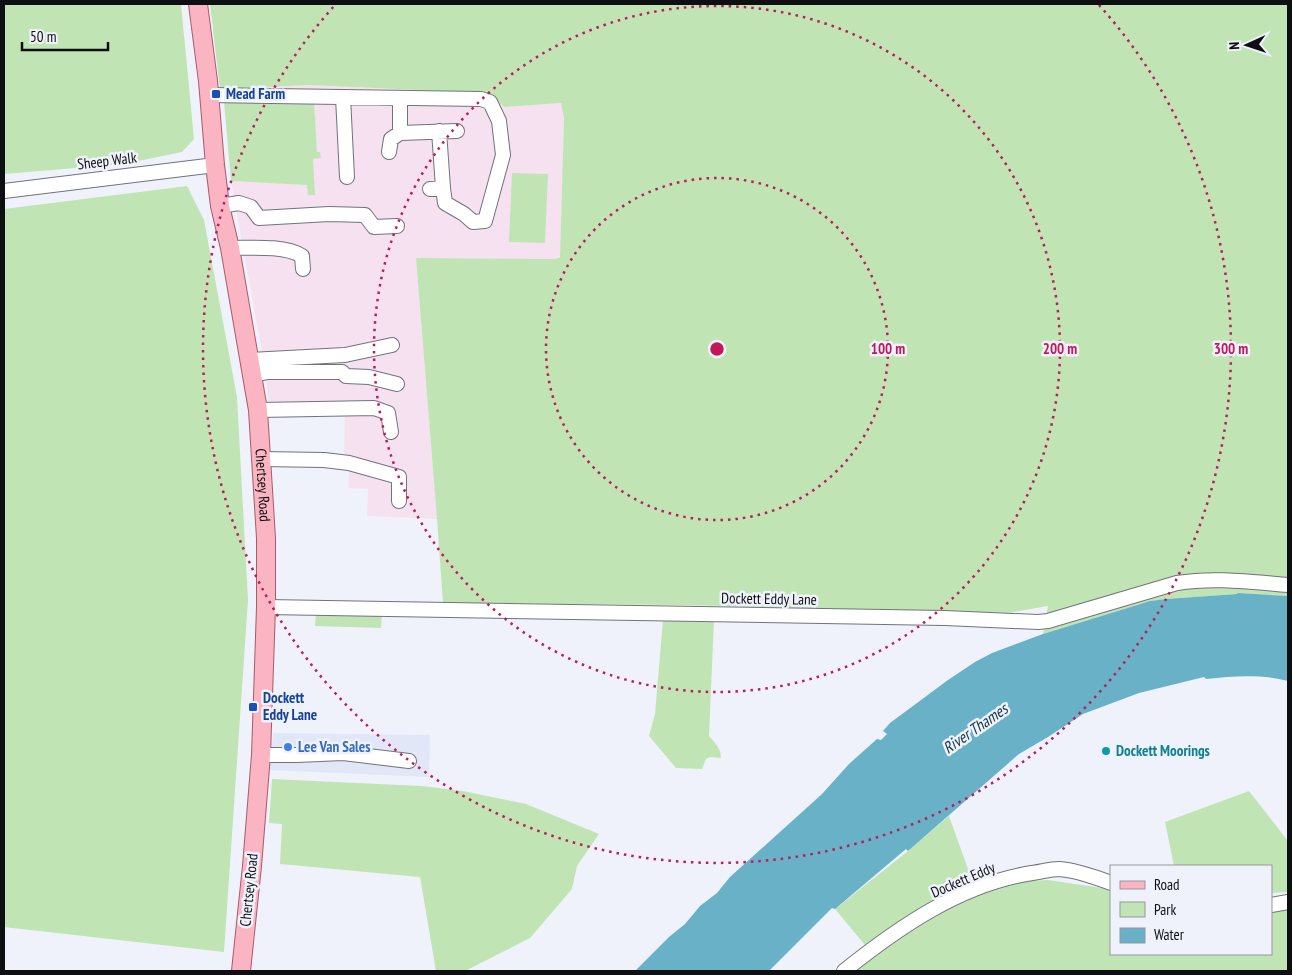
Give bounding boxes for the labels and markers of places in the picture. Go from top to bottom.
place label: Mead Farm [226,84,285,103]
marker: Mead Farm [210,88,222,100]
centre of rings [708,340,726,358]
place label: Dockett Eddy Lane [263,688,317,724]
marker: Dockett Eddy Lane [247,701,259,713]
place label: Lee Van Sales [298,737,370,756]
marker: Lee Van Sales [282,741,294,753]
place label: Dockett Moorings [1116,741,1210,760]
marker: Dockett Moorings [1100,745,1112,757]

